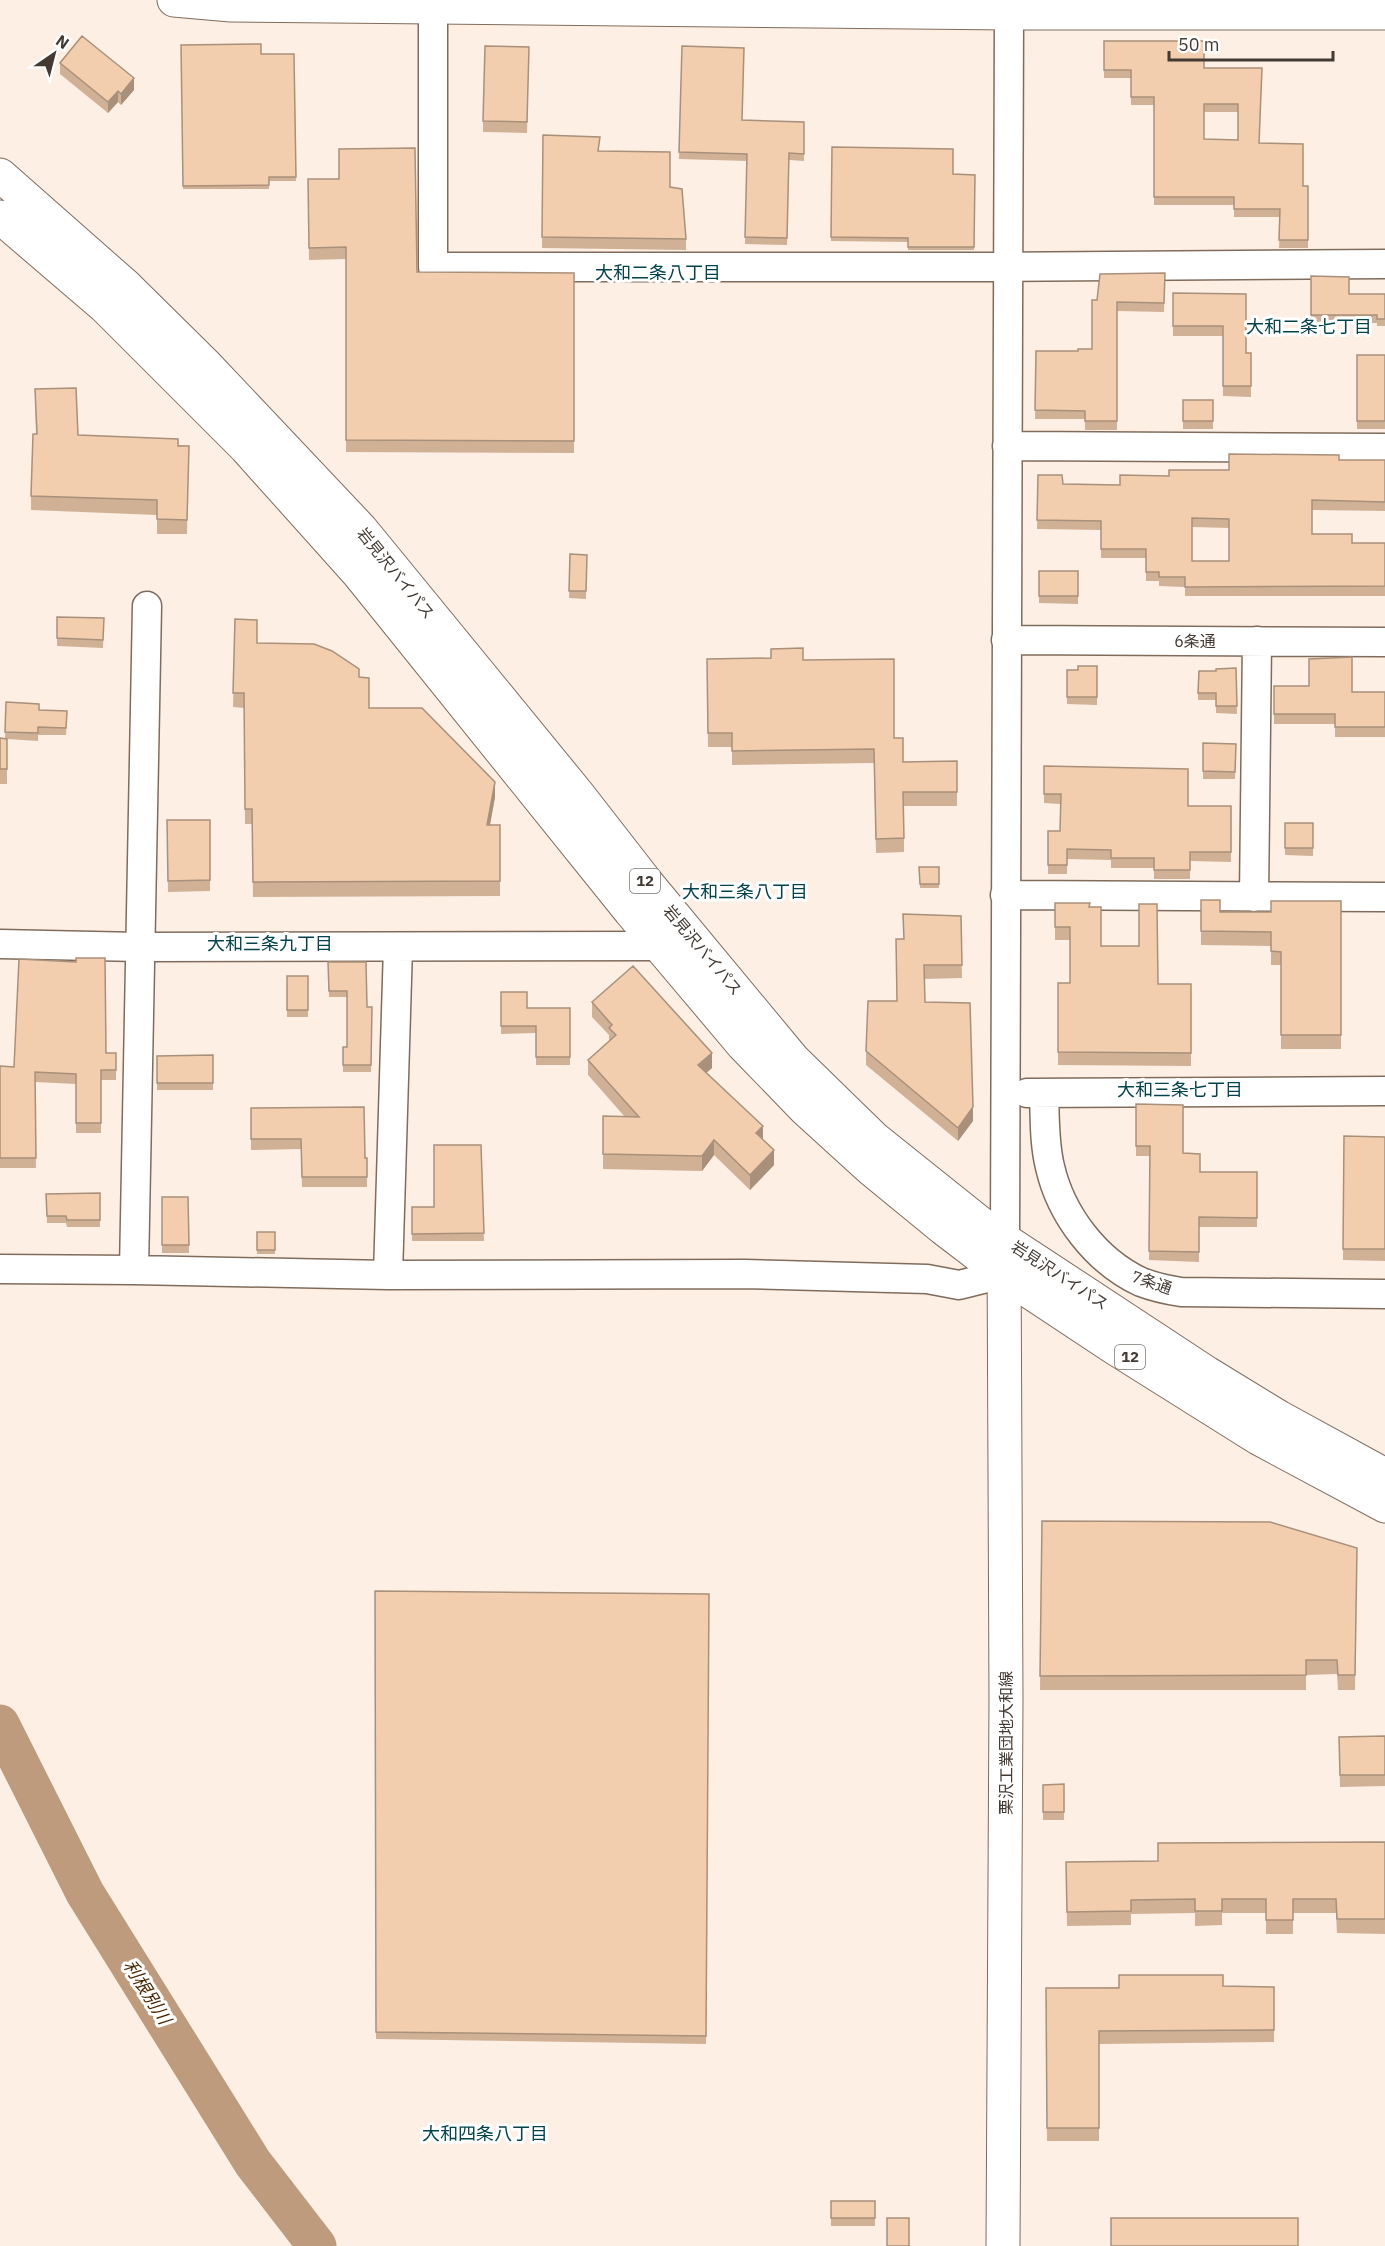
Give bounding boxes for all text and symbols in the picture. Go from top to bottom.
north arrow [24,24,84,84]
scale bar [1169,24,1332,62]
text: N [52,30,73,53]
text: 50 m [1178,33,1220,56]
district label: 大和二条八丁目 [595,261,721,284]
district label: 大和二条七丁目 [1246,315,1372,338]
street label: 岩見沢バイパス [353,523,439,623]
street label: 6条通 [1174,631,1216,651]
road number: 12 [630,869,660,893]
district label: 大和三条八丁目 [682,880,808,903]
street label: 岩見沢バイパス [659,901,747,999]
district label: 大和三条九丁目 [207,932,333,955]
district label: 大和三条七丁目 [1117,1078,1243,1101]
street label: 岩見沢バイパス [1008,1236,1112,1314]
street label: 7条通 [1129,1266,1175,1298]
road number: 12 [1115,1345,1145,1369]
street label: 栗沢工業団地大和線 [996,1671,1016,1815]
water label: 利根別川 [119,1955,177,2030]
district label: 大和四条八丁目 [422,2122,548,2145]

